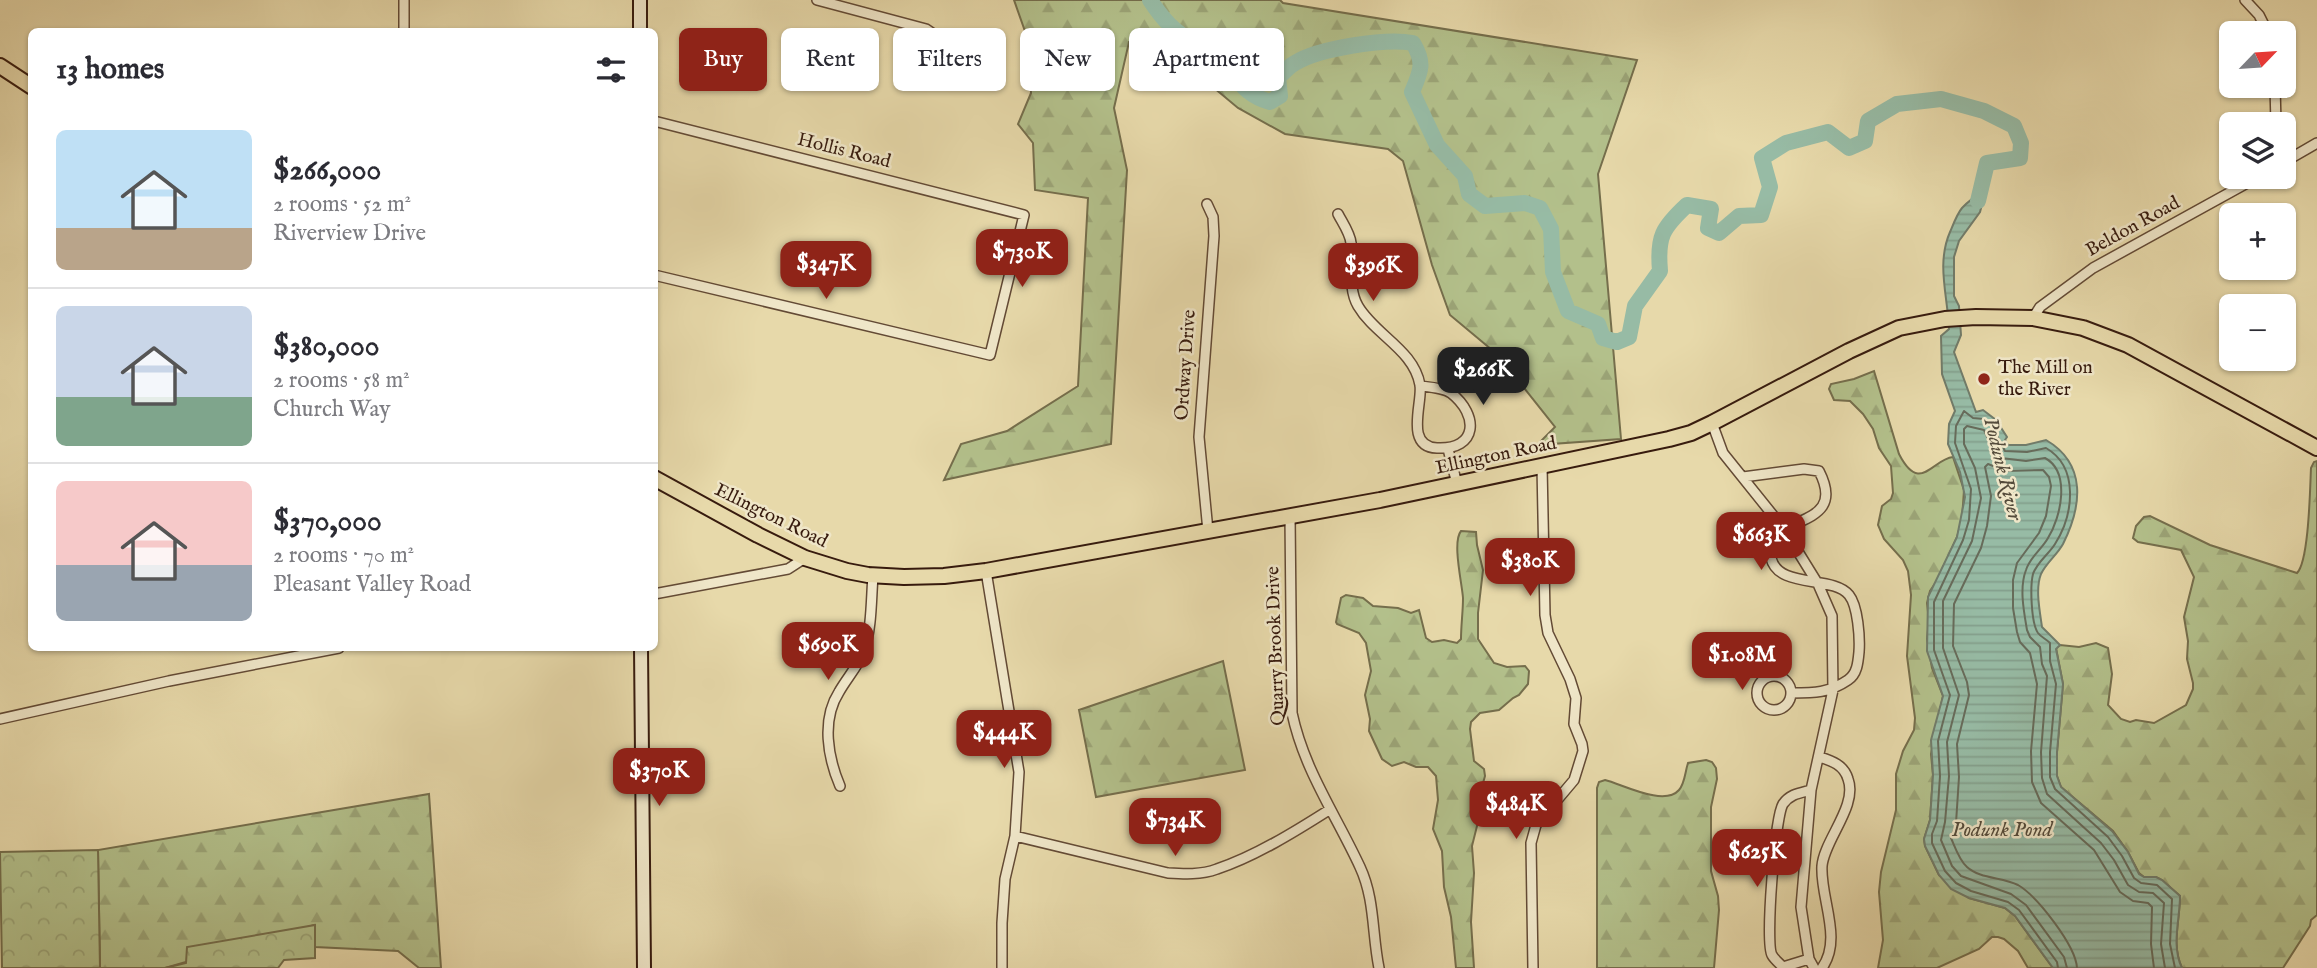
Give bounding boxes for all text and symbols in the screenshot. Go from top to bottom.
north arrow [2219,21,2296,98]
map controls [2219,21,2296,371]
chip: Buy [679,28,767,91]
chip: Rent [781,28,879,91]
chip: Filters [893,28,1006,91]
chip: New [1020,28,1115,91]
chip: Apartment [1129,28,1284,91]
text: 13 homes [56,51,164,89]
icon: filters [592,51,630,89]
button: layers [2219,112,2296,189]
street label: Hollis Road [795,128,894,174]
text: $266,000 [273,152,381,190]
icon: home [112,158,196,242]
text: 2 rooms · 52 m² [273,190,411,219]
street label: Beldon Road [2082,191,2185,263]
button: + [2219,203,2296,280]
text: Riverview Drive [273,219,426,248]
pin: $730K [973,230,1071,289]
text: $730K [992,237,1052,266]
pin: $347K [777,242,875,301]
pin: $396K [1324,244,1422,303]
text: $347K [796,249,856,278]
text: $396K [1344,251,1402,280]
button: − [2219,294,2296,371]
street label: Ordway Drive [1170,309,1202,421]
text: $380,000 [273,328,380,366]
icon: home [112,334,196,418]
pin: $266K [1434,348,1532,407]
text: $266K [1453,355,1513,384]
place label: The Mill on the River [1998,356,2093,402]
text: 2 rooms · 58 m² [273,366,410,395]
marker: The Mill on the River [1976,371,1992,387]
text: Church Way [273,395,391,424]
water label: Podunk River [1976,415,2028,524]
street label: Ellington Road [1433,431,1560,481]
street label: Ellington Road [710,478,832,554]
text: $370,000 [273,503,382,541]
icon: home [112,509,196,593]
pin: $663K [1712,512,1810,572]
text: $663K [1732,520,1790,549]
pin: $380K [1481,538,1579,598]
text: 2 rooms · 70 m² [273,541,414,570]
text: $380K [1501,546,1559,575]
street label: Quarry Brook Drive [1261,566,1291,726]
text: Pleasant Valley Road [273,570,471,599]
pin: $690K [779,622,877,682]
text: $690K [798,630,858,659]
pin: $1.08M [1685,632,1799,692]
text: $1.08M [1708,640,1776,669]
pin: $444K [955,710,1053,770]
text: $444K [972,718,1036,747]
pin: $370K [610,748,708,808]
text: $370K [629,756,689,785]
pin: $484K [1467,782,1565,841]
text: $484K [1486,789,1546,818]
pin: $734K [1126,798,1224,858]
text: $734K [1145,806,1205,835]
water label: Podunk Pond [1952,817,2055,844]
pin: $625K [1708,830,1806,889]
text: $625K [1728,837,1786,866]

